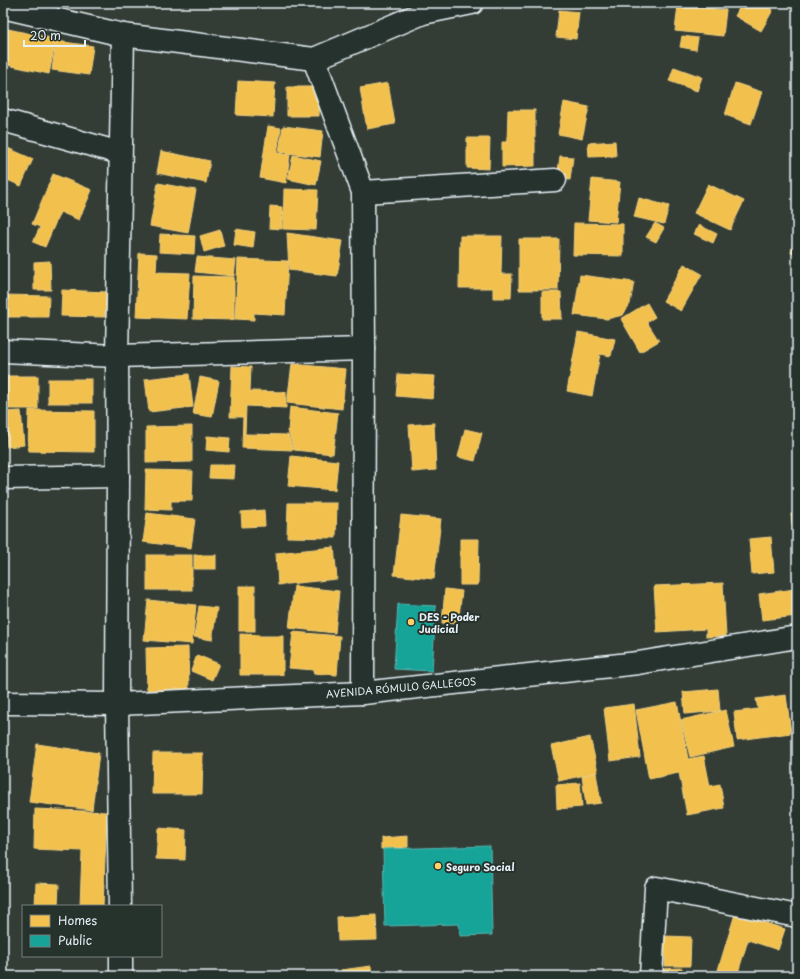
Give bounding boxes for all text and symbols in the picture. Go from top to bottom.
scale bar [24,22,85,48]
text: 20 m [30,26,61,44]
place label: DES - Poder Judicial [419,609,480,636]
marker: DES - Poder Judicial [406,617,416,627]
street label: AVENIDA RÓMULO GALLEGOS [325,673,477,701]
place label: Seguro Social [446,859,515,874]
marker: Seguro Social [433,861,443,871]
legend [22,905,162,957]
text: Homes [58,911,97,929]
text: Public [58,931,92,949]

